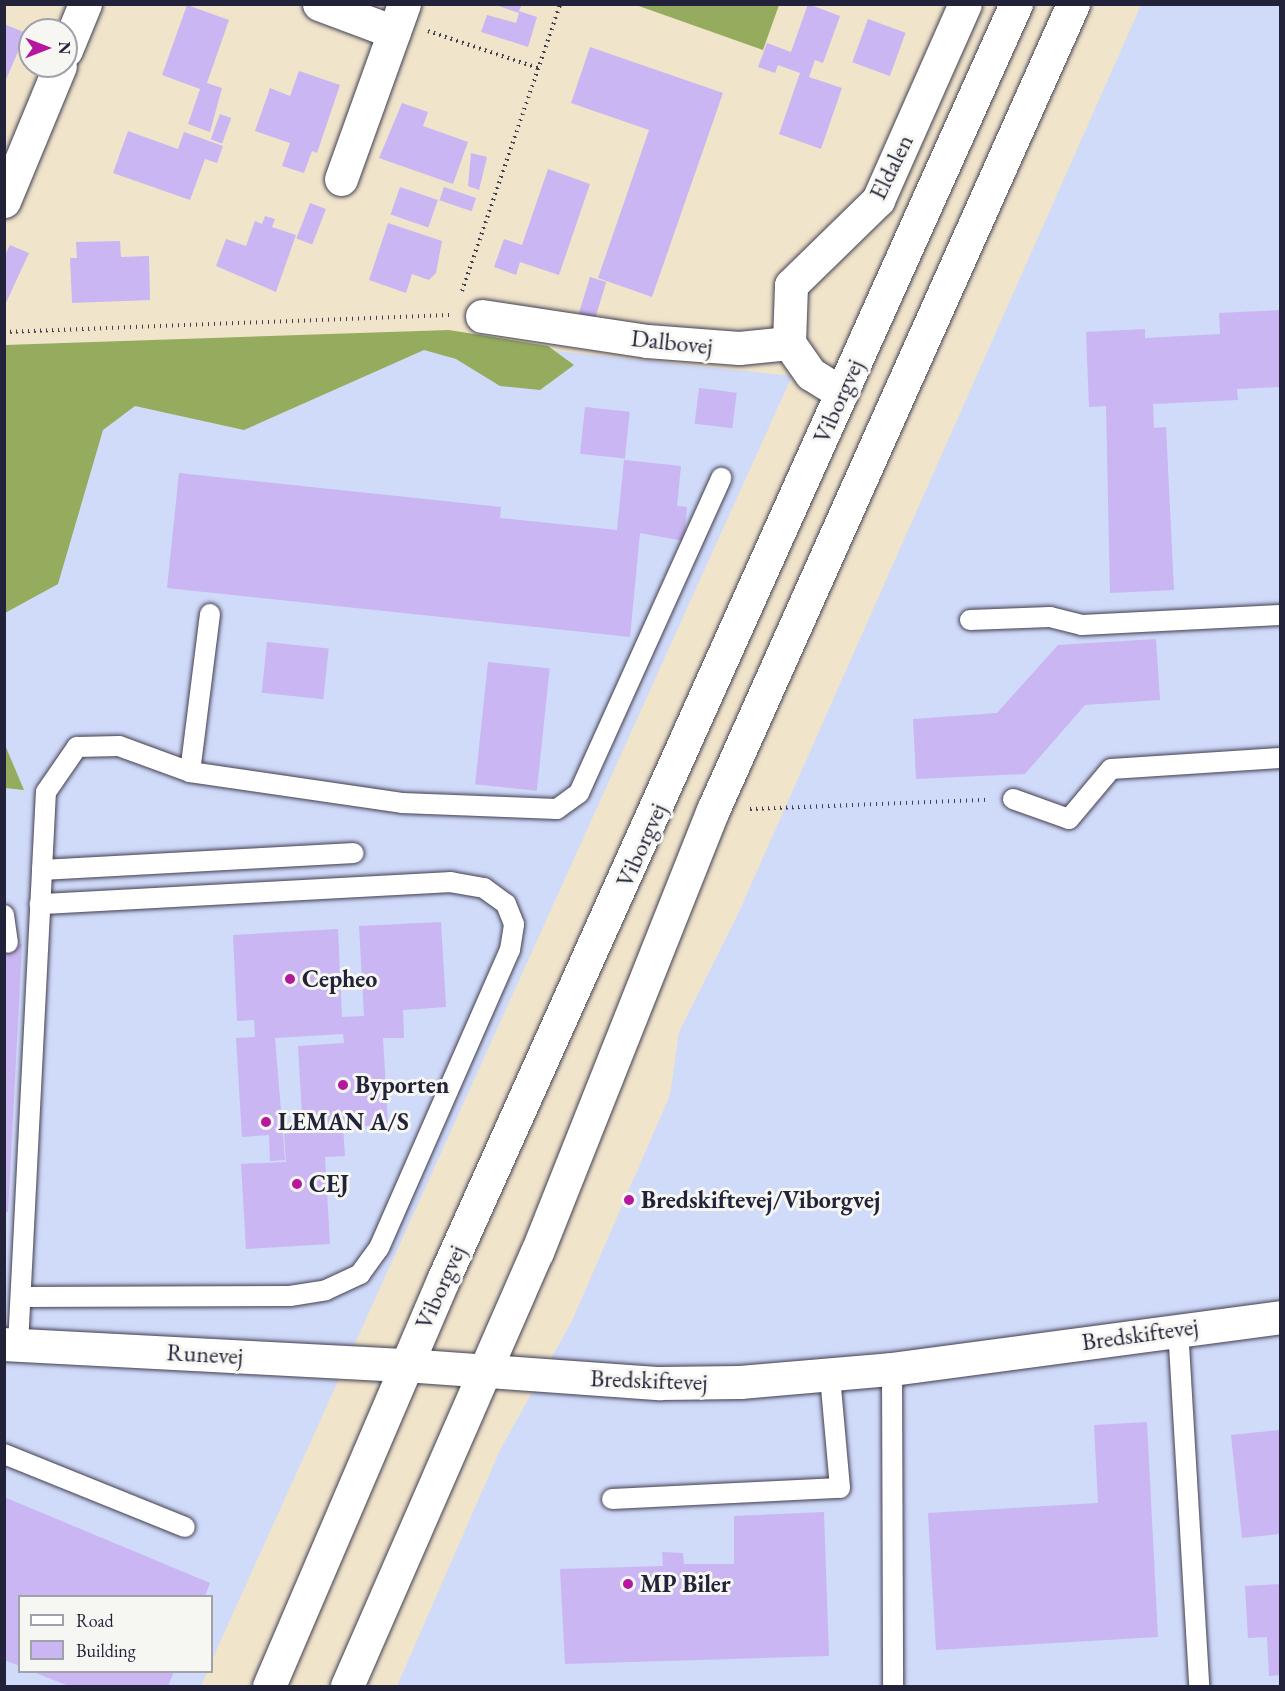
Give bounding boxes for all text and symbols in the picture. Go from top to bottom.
north arrow [18,18,78,78]
text: N [54,42,75,54]
street label: Eldalen [863,130,919,204]
street label: Dalbovej [630,323,714,361]
street label: Viborgvej [807,355,869,447]
street label: Viborgvej [610,799,672,891]
place label: Cepheo [302,965,377,993]
marker: Cepheo [283,972,297,986]
place label: Byporten [355,1071,449,1099]
marker: Byporten [336,1078,350,1092]
place label: LEMAN A/S [278,1108,409,1136]
marker: LEMAN A/S [259,1115,273,1129]
place label: CEJ [309,1170,349,1198]
marker: CEJ [290,1177,304,1191]
place label: Bredskiftevej/Viborgvej [641,1186,880,1214]
marker: Bredskiftevej/Viborgvej [622,1193,636,1207]
street label: Viborgvej [409,1241,471,1333]
street label: Bredskiftevej [1080,1312,1200,1356]
street label: Runevej [166,1338,244,1370]
street label: Bredskiftevej [590,1364,708,1396]
place label: MP Biler [640,1570,731,1598]
marker: MP Biler [621,1577,635,1591]
legend [18,1595,213,1673]
text: Road [76,1609,114,1632]
text: Building [76,1639,136,1662]

